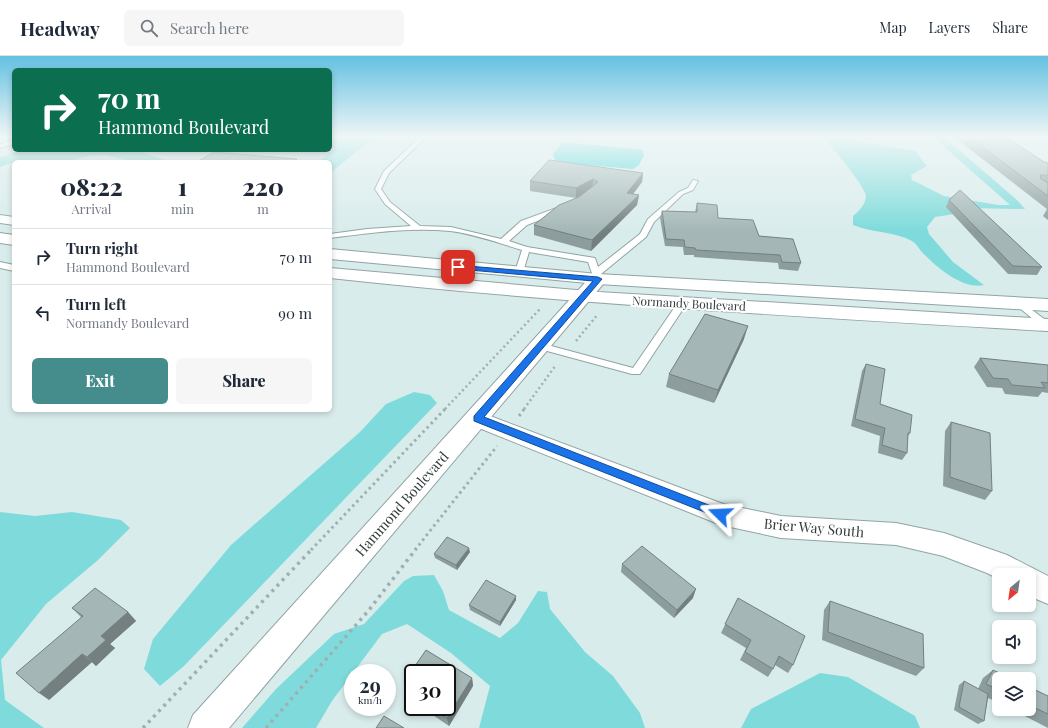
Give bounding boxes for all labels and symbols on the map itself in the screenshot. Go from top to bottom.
pin [441,250,475,284]
street label: Normandy Boulevard [632,292,746,314]
street label: Hammond Boulevard [351,447,453,560]
position arrow [699,493,741,535]
street label: Brier Way South [763,514,866,541]
north arrow [992,568,1036,612]
speed limit sign: 30 [404,664,456,716]

